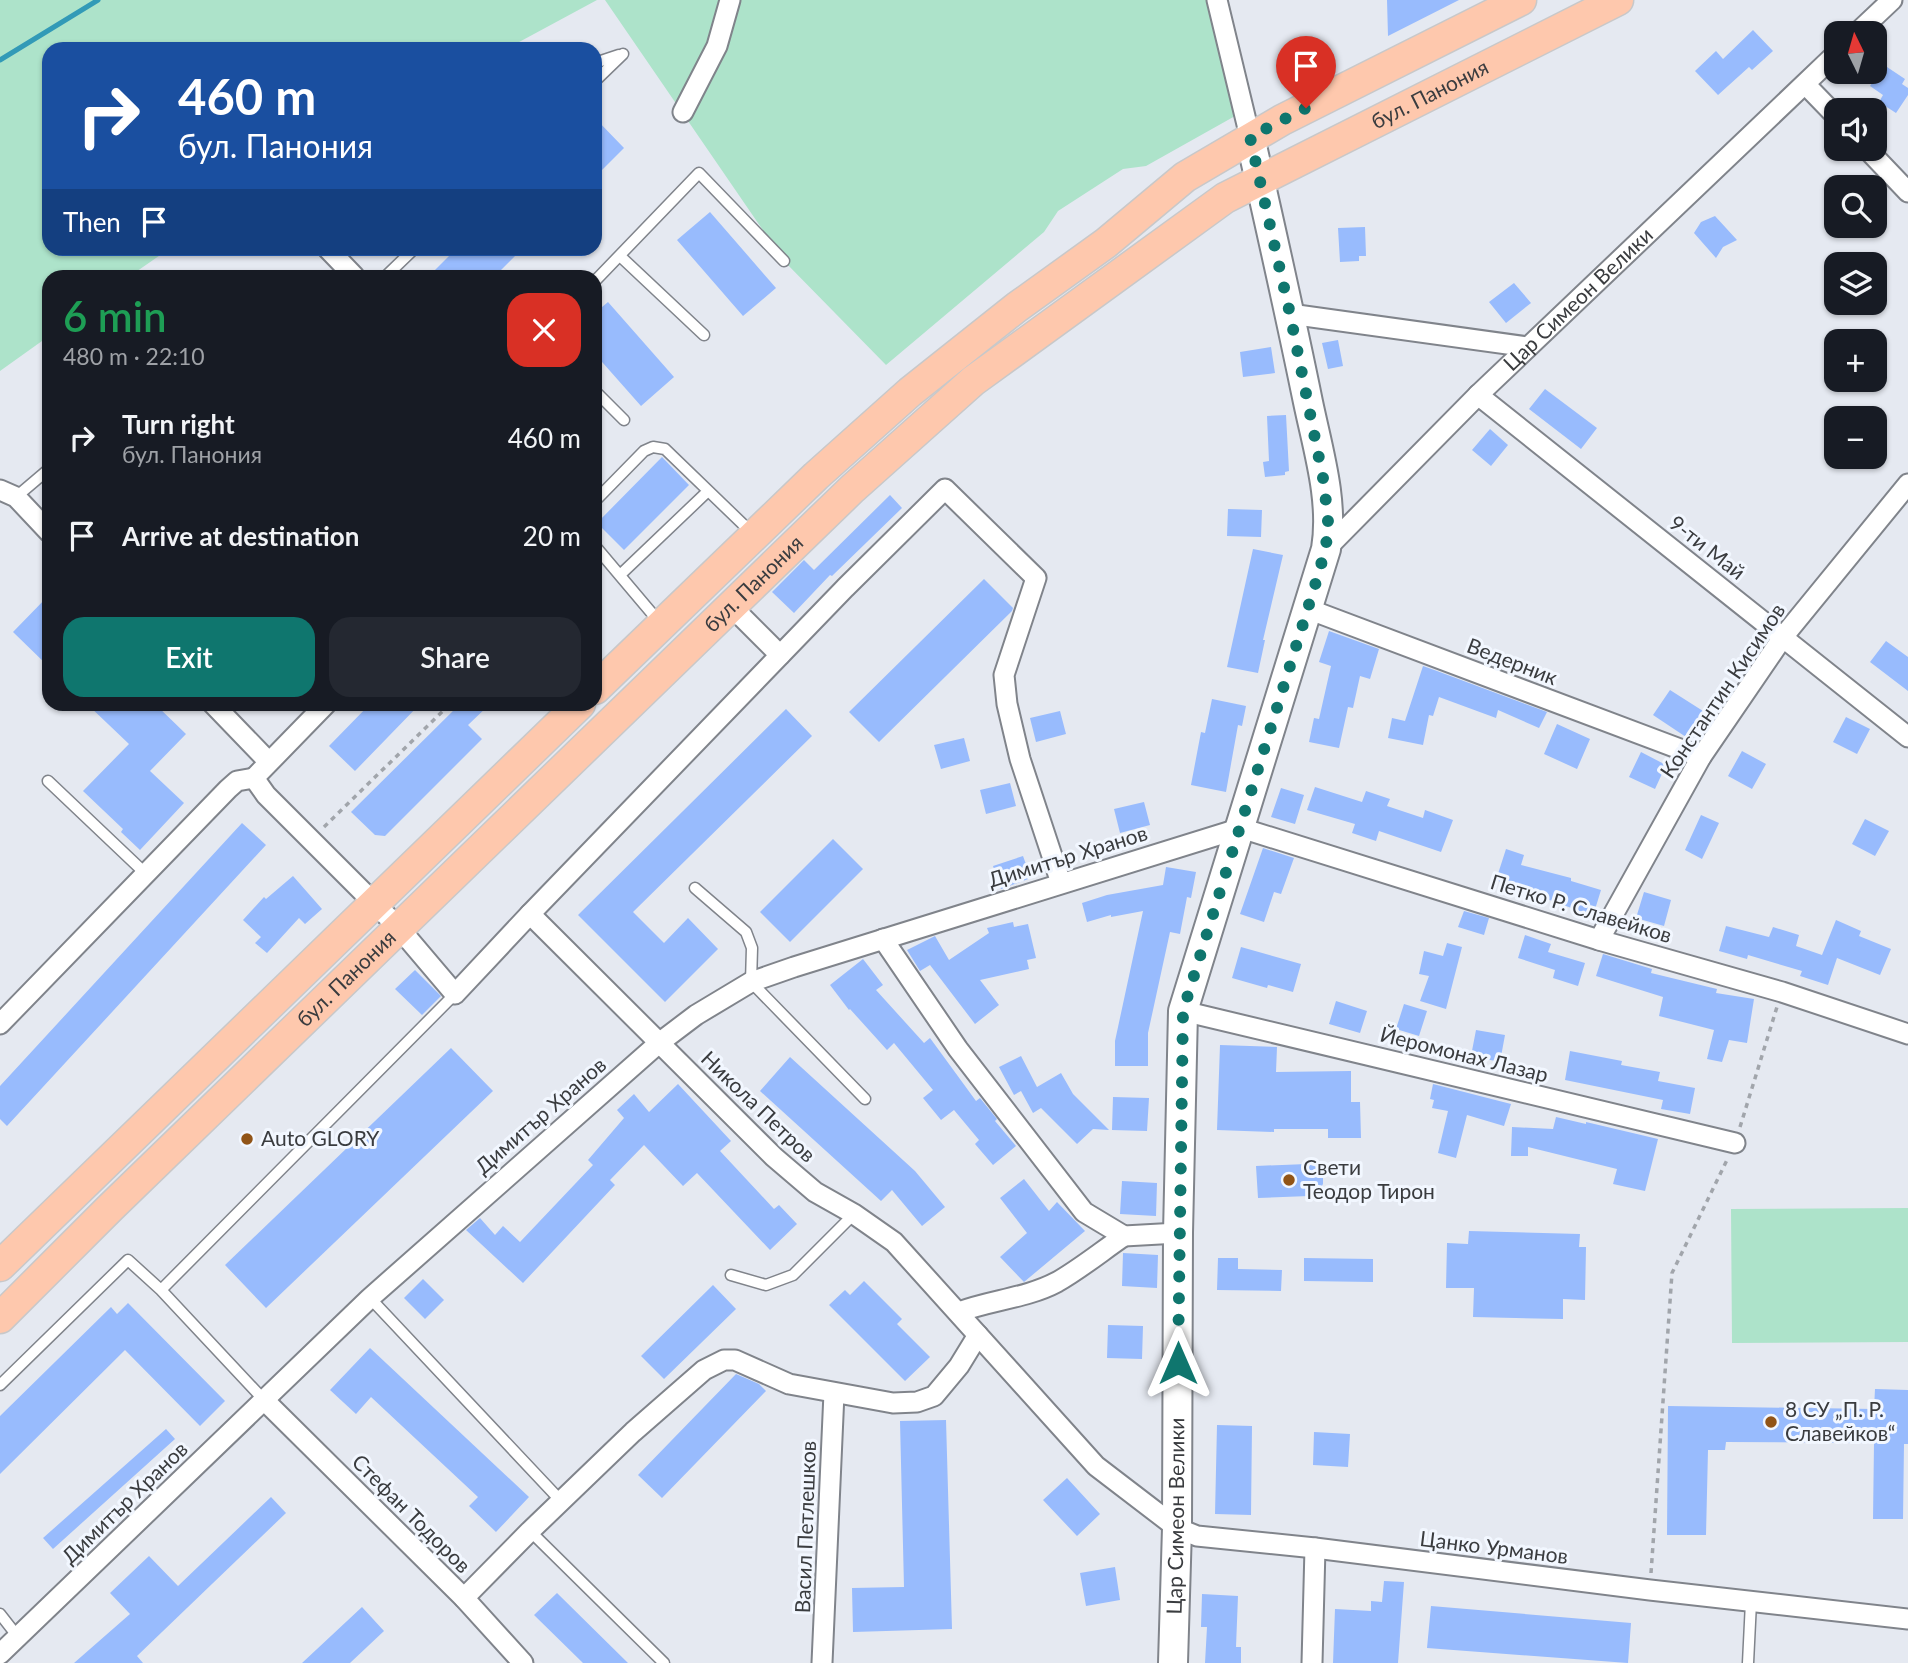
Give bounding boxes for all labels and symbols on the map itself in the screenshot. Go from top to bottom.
north arrow [1824,21,1886,84]
pin [1276,36,1336,108]
street label: бул. Панония [1367,53,1492,133]
street label: Цар Симеон Велики [1497,221,1657,375]
street label: 9-ти Май [1665,509,1751,584]
street label: бул. Панония [698,530,807,637]
street label: Константин Кисимов [1654,598,1789,782]
street label: Ведерник [1464,632,1561,689]
street label: Димитър Хранов [985,819,1150,892]
street label: Петко Р. Славейков [1488,868,1675,947]
street label: бул. Панония [291,924,400,1031]
street label: Йеромонах Лазар [1378,1021,1551,1087]
street label: Никола Петров [697,1045,821,1167]
street label: Димитър Хранов [470,1051,611,1178]
place label: Auto GLORY [261,1125,380,1150]
marker: Auto GLORY [239,1131,255,1147]
place label: Свети Теодор Тирон [1303,1154,1435,1203]
marker: Свети Теодор Тирон [1281,1172,1297,1188]
position arrow [1141,1326,1215,1400]
place label: 8 СУ „П. Р. Славейков“ [1785,1396,1895,1445]
marker: 8 СУ „П. Р. Славейков“ [1763,1414,1779,1430]
street label: Цар Симеон Велики [1160,1418,1188,1615]
street label: Димитър Хранов [56,1436,192,1568]
street label: Васил Петлешков [789,1440,820,1614]
street label: Стефан Тодоров [348,1448,477,1577]
street label: Цанко Урманов [1419,1525,1570,1568]

